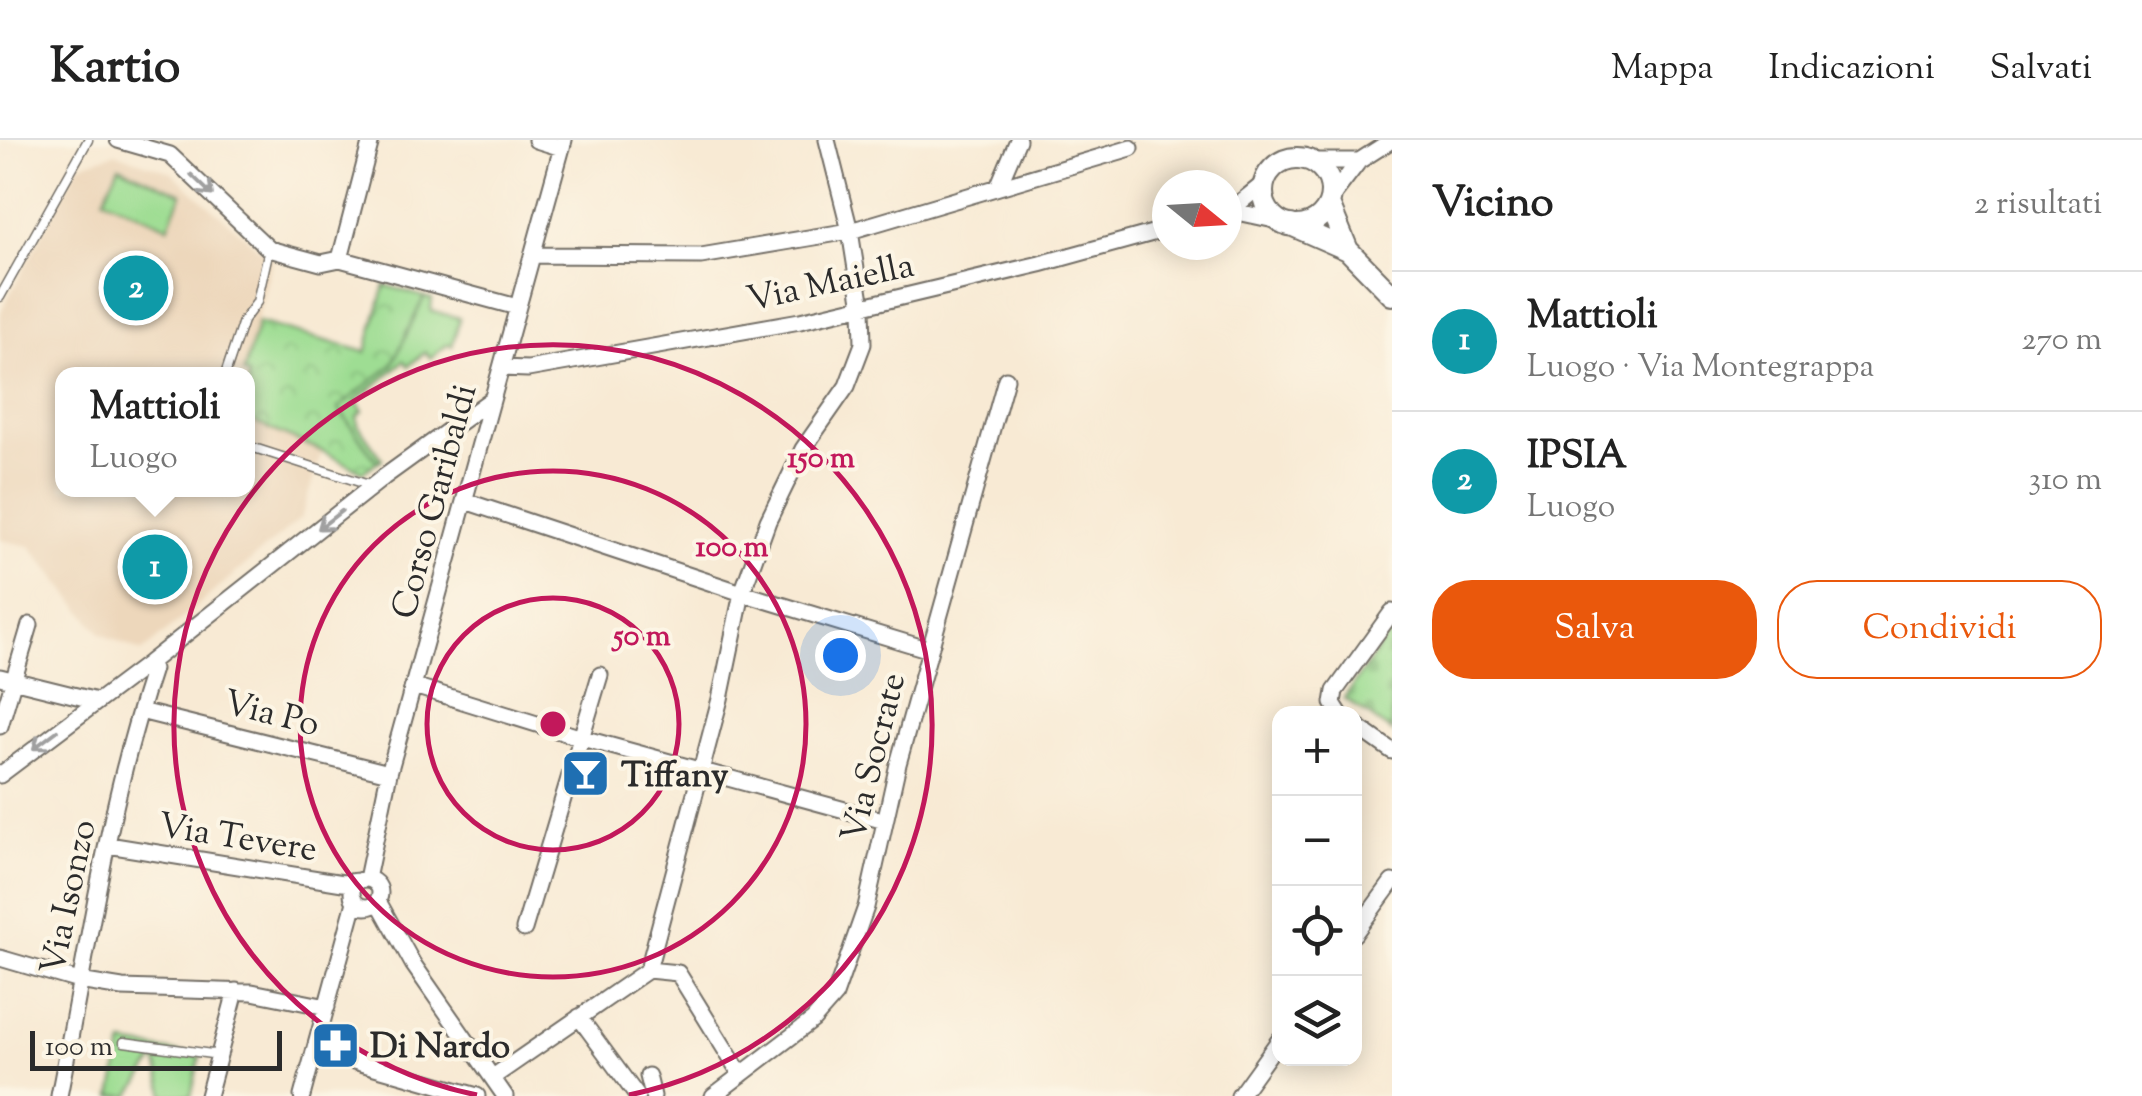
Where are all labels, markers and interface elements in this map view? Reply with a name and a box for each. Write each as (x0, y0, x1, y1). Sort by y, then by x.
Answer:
text: Kartio (50, 35, 180, 104)
text: Mappa (1611, 44, 1714, 95)
text: Indicazioni (1769, 44, 1935, 95)
text: Salvati (1990, 44, 2092, 95)
north arrow (1152, 170, 1242, 260)
one-way arrow (189, 173, 213, 197)
text: Vicino (1432, 175, 1553, 235)
text: 2 risultati (1974, 182, 2102, 228)
street label: Via Maiella (742, 242, 919, 327)
pin: 2 (104, 250, 168, 326)
text: Mattioli (1527, 291, 1658, 345)
text: 1 (1459, 318, 1470, 364)
text: 270 m (2021, 318, 2102, 364)
text: Luogo · Via Montegrappa (1527, 345, 1874, 391)
popup (55, 367, 255, 497)
street label: Corso Garibaldi (381, 379, 492, 625)
text: Mattioli (90, 382, 220, 436)
text: IPSIA (1527, 431, 1627, 485)
text: Luogo (90, 436, 178, 482)
text: 150 m (787, 438, 855, 481)
text: 2 (1457, 458, 1472, 504)
text: 310 m (2028, 458, 2102, 504)
text: Luogo (1527, 485, 1615, 531)
one-way arrow (317, 509, 344, 530)
text: 100 m (696, 527, 769, 570)
pin: 1 (122, 530, 188, 604)
button: Salva (1432, 580, 1757, 679)
button: Condividi (1777, 580, 2102, 679)
text: 50 m (611, 616, 671, 659)
your location (815, 630, 866, 681)
street label: Via Socrate (830, 668, 921, 848)
street label: Via Po (218, 679, 324, 752)
centre of rings (535, 706, 571, 742)
map controls (1272, 706, 1362, 1066)
button: + (1272, 706, 1362, 796)
one-way arrow (32, 730, 59, 751)
bar icon: Tiffany (560, 748, 612, 800)
place label: Tiffany (621, 752, 729, 803)
button: − (1272, 796, 1362, 886)
street label: Via Tevere (154, 802, 320, 877)
street label: Via Isonzo (29, 816, 112, 980)
button: locate (1272, 886, 1362, 976)
button: layers (1272, 976, 1362, 1066)
pharmacy icon: Di Nardo (309, 1019, 361, 1071)
place label: Di Nardo (370, 1023, 510, 1074)
scale bar (30, 1026, 282, 1070)
text: 100 m (45, 1028, 113, 1068)

